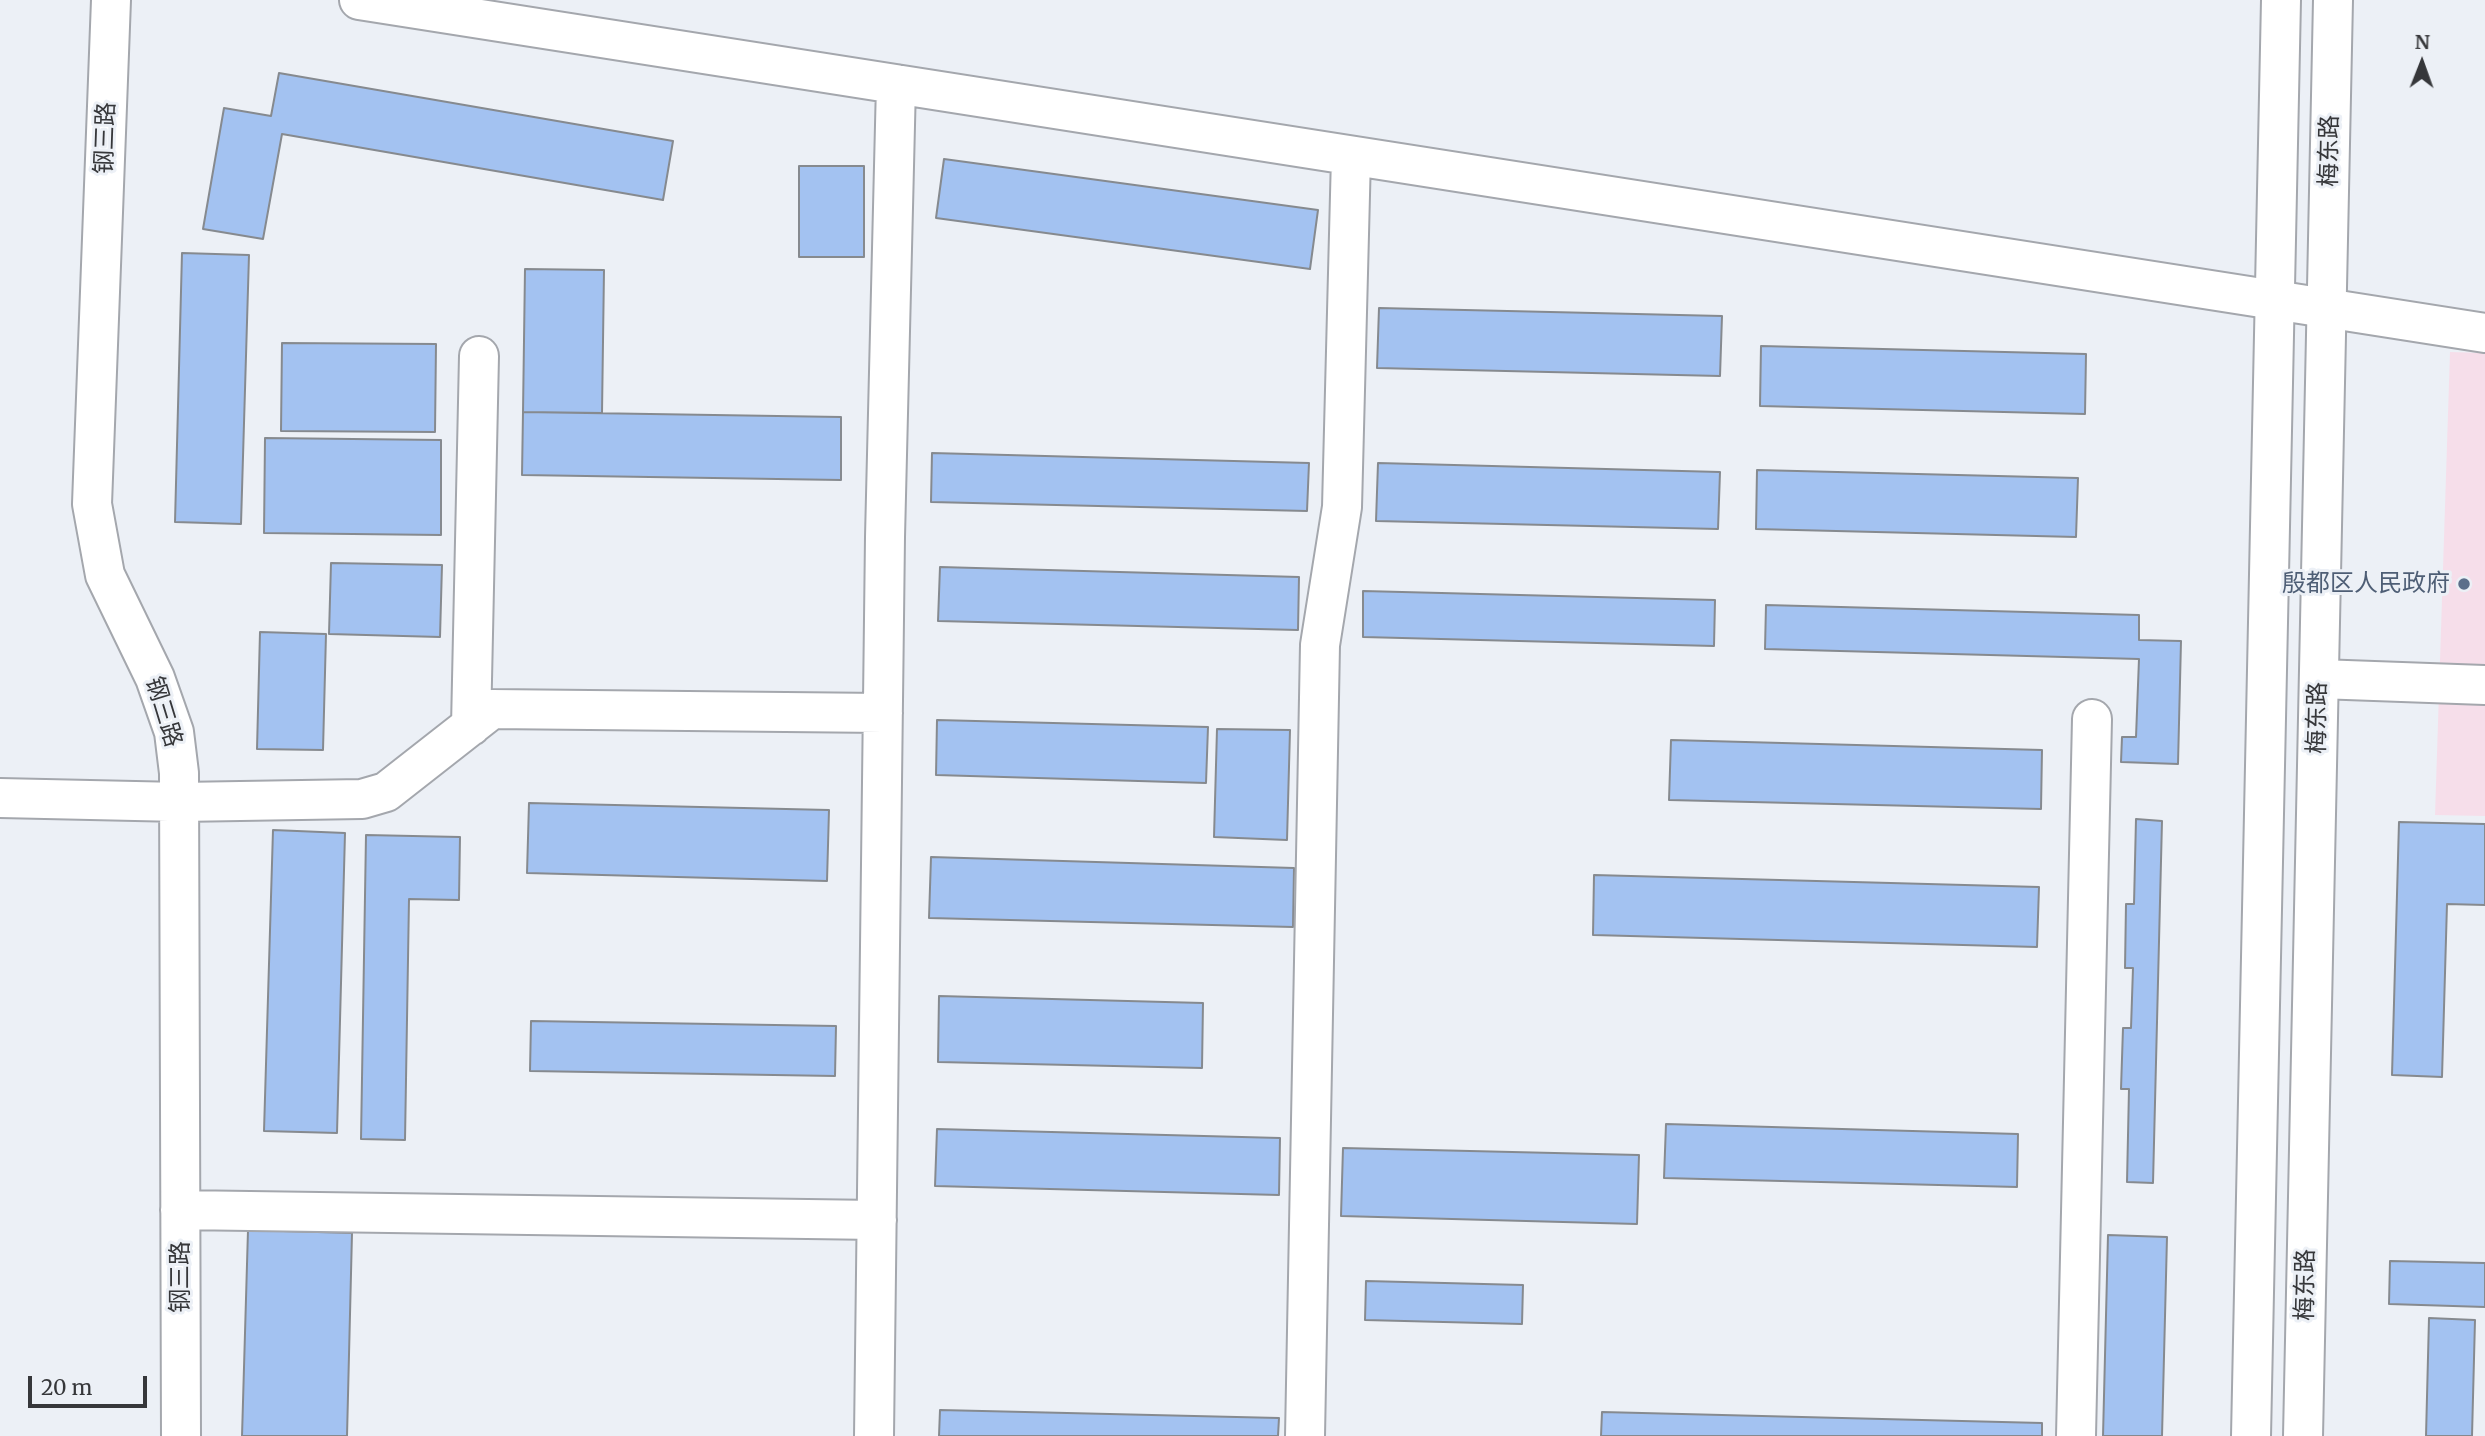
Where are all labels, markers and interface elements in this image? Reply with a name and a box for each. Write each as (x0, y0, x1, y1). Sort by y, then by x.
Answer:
north arrow (2387, 28, 2457, 98)
text: N (2415, 30, 2430, 54)
street label: 钢三路 (90, 102, 122, 174)
street label: 梅东路 (2315, 115, 2345, 187)
place label: 殷都区人民政府 (2282, 570, 2450, 598)
marker: 殷都区人民政府 (2456, 576, 2472, 592)
street label: 钢三路 (139, 673, 187, 751)
street label: 梅东路 (2303, 682, 2333, 754)
street label: 钢三路 (167, 1241, 195, 1313)
street label: 梅东路 (2291, 1249, 2321, 1321)
scale bar (32, 1362, 150, 1406)
text: 20 m (41, 1374, 92, 1401)

